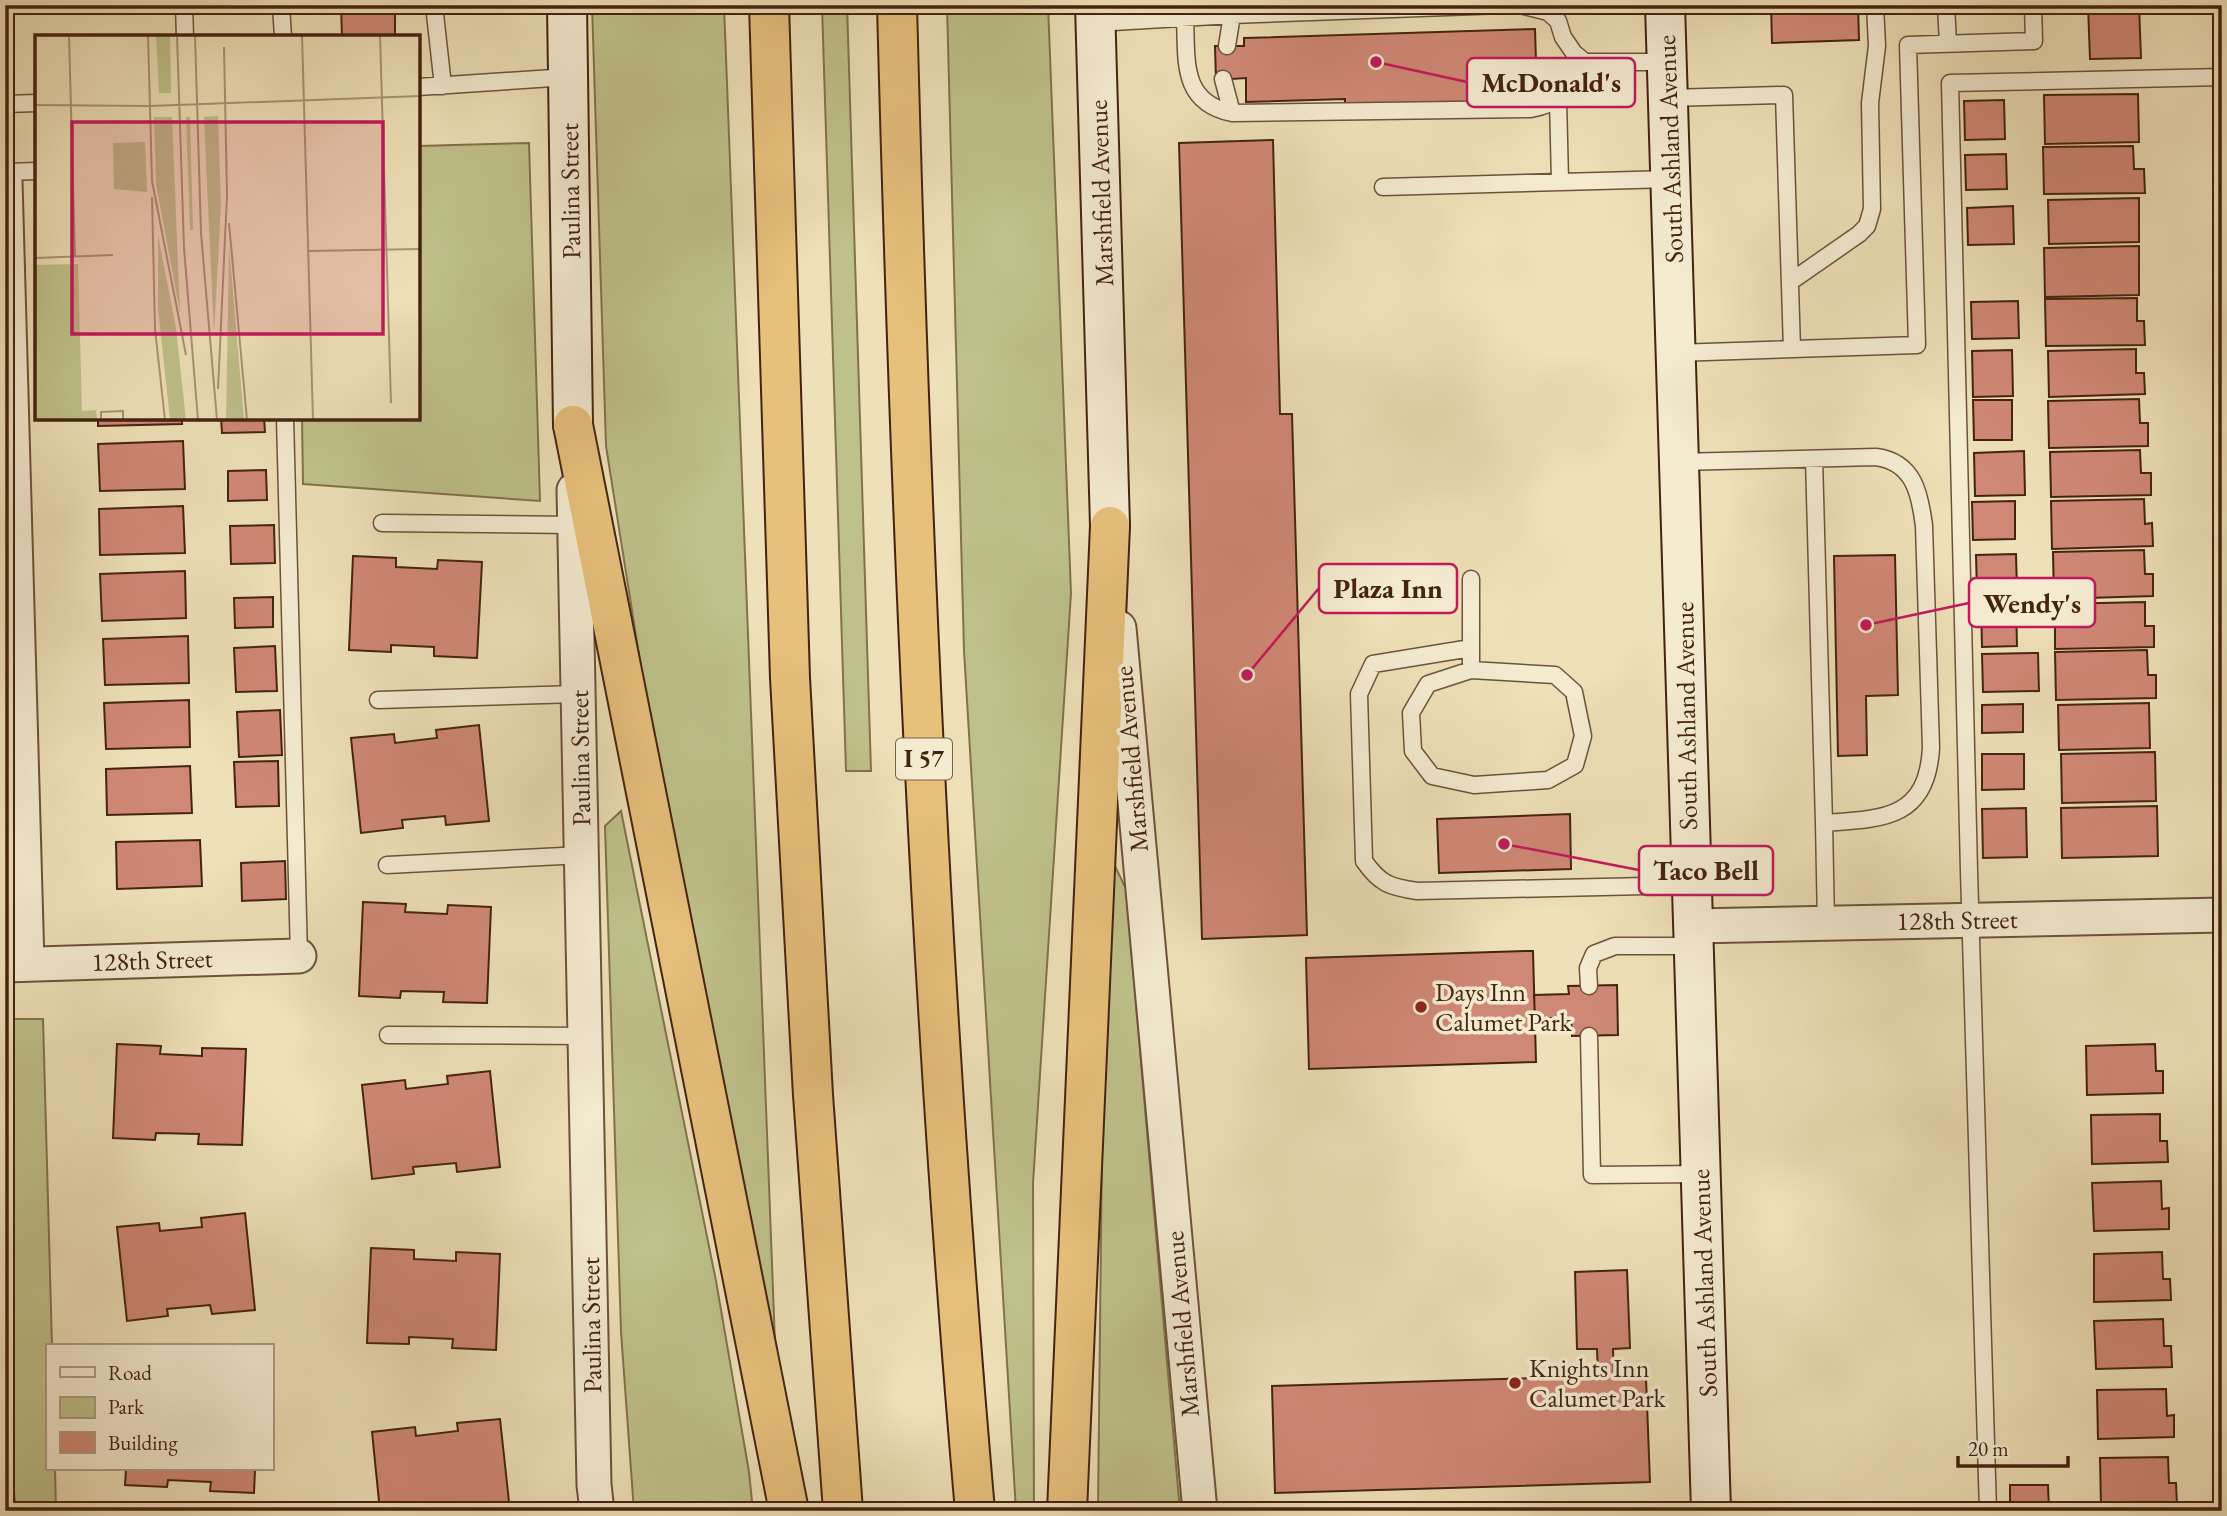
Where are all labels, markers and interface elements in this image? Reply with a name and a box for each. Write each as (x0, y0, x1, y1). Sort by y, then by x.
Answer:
street label: South Ashland Avenue (1649, 34, 1691, 264)
inset map (35, 35, 420, 420)
callout: McDonald's (1467, 58, 1635, 107)
text: McDonald's (1481, 64, 1621, 100)
street label: Marshfield Avenue (1081, 99, 1121, 287)
street label: Paulina Street (552, 123, 588, 259)
callout: Plaza Inn (1319, 564, 1457, 613)
text: Plaza Inn (1333, 570, 1443, 606)
callout: Wendy's (1969, 578, 2095, 627)
text: Wendy's (1983, 585, 2081, 621)
street label: South Ashland Avenue (1667, 601, 1705, 831)
street label: Marshfield Avenue (1106, 665, 1156, 853)
street label: Paulina Street (562, 690, 598, 826)
road number: I 57 (896, 738, 952, 780)
callout: Taco Bell (1639, 846, 1773, 895)
text: Taco Bell (1653, 852, 1759, 888)
street label: 128th Street (1896, 902, 2018, 938)
street label: 128th Street (91, 941, 213, 979)
place label: Days Inn Calumet Park (1435, 975, 1573, 1039)
marker: Days Inn Calumet Park (1413, 999, 1429, 1015)
street label: South Ashland Avenue (1683, 1168, 1725, 1398)
street label: Marshfield Avenue (1157, 1230, 1207, 1418)
street label: Paulina Street (573, 1257, 609, 1393)
legend (46, 1344, 273, 1470)
place label: Knights Inn Calumet Park (1529, 1351, 1667, 1415)
text: Road (108, 1359, 152, 1386)
marker: Knights Inn Calumet Park (1507, 1375, 1523, 1391)
text: Park (108, 1393, 145, 1420)
scale bar (1958, 1425, 2068, 1469)
text: Building (108, 1429, 178, 1456)
text: 20 m (1968, 1435, 2009, 1462)

